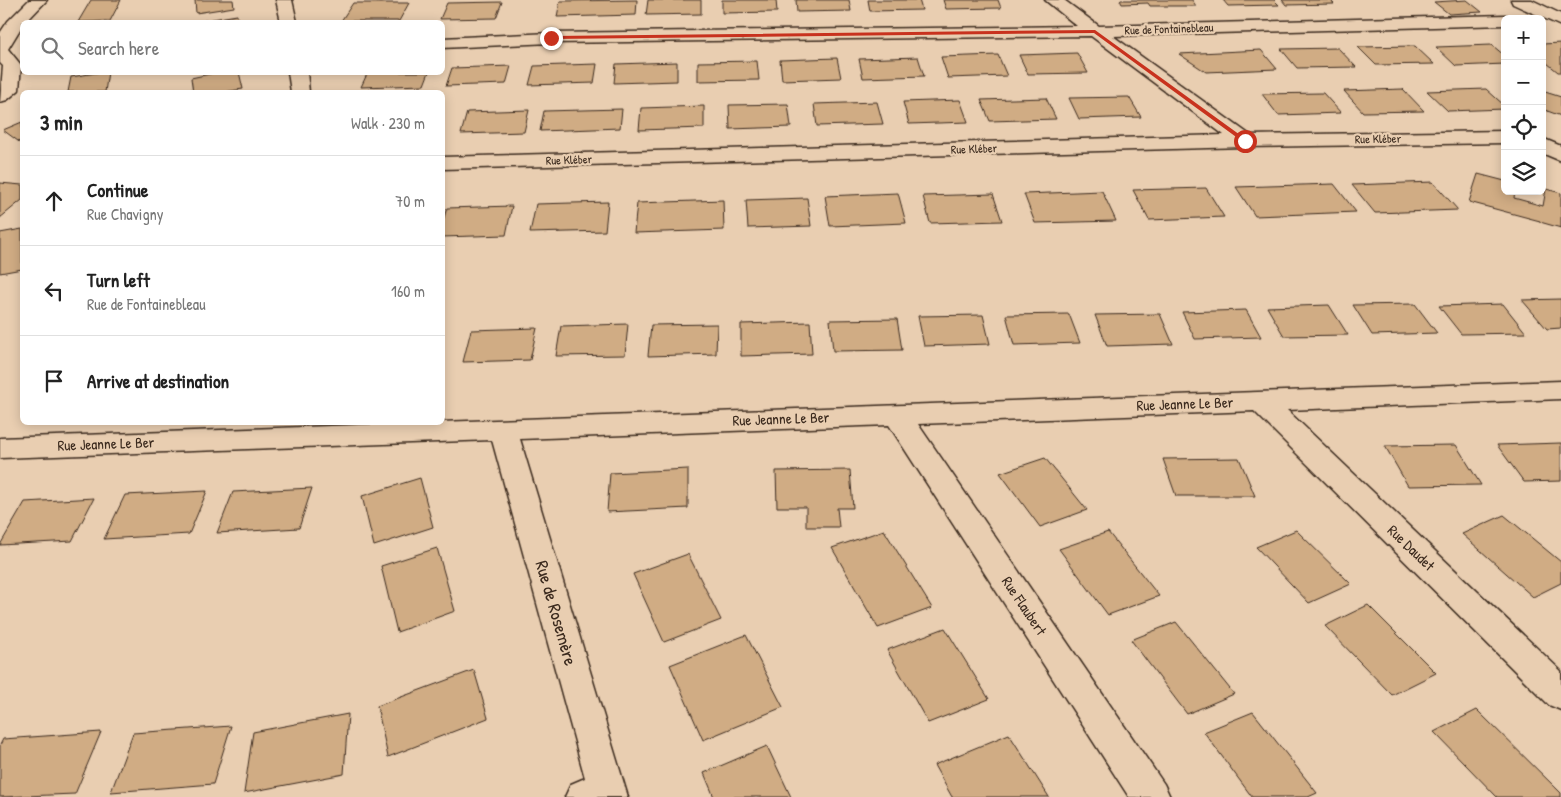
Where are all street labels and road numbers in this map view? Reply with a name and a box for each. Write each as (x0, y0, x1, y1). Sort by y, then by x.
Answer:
street label: Rue de Fontainebleau (1124, 18, 1214, 39)
street label: Rue Kléber (1355, 130, 1402, 147)
street label: Rue Kléber (951, 139, 998, 158)
street label: Rue Kléber (546, 150, 593, 169)
street label: Rue Jeanne Le Ber (1136, 391, 1234, 416)
street label: Rue Jeanne Le Ber (732, 406, 830, 431)
street label: Rue Jeanne Le Ber (57, 431, 155, 456)
street label: Rue Daudet (1383, 520, 1440, 576)
street label: Rue de Rosemère (530, 557, 583, 668)
street label: Rue Flaubert (997, 572, 1052, 640)

